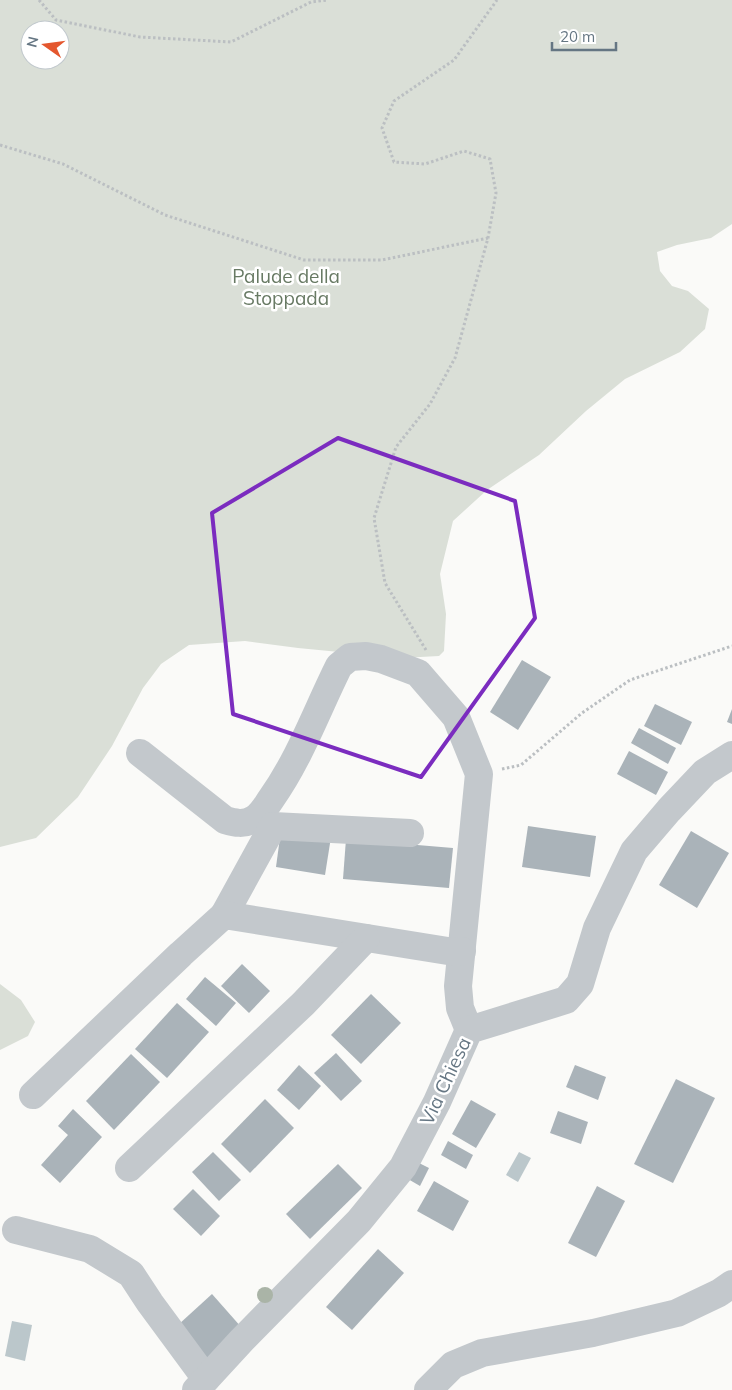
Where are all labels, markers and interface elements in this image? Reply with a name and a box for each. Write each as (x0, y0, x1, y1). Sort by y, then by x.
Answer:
north arrow (20, 20, 70, 70)
scale bar (552, 20, 616, 52)
text: 20 m (560, 27, 595, 46)
text: N (22, 35, 42, 49)
park label: Palude della Stoppada (232, 264, 340, 310)
street label: Via Chiesa (414, 1033, 476, 1129)

